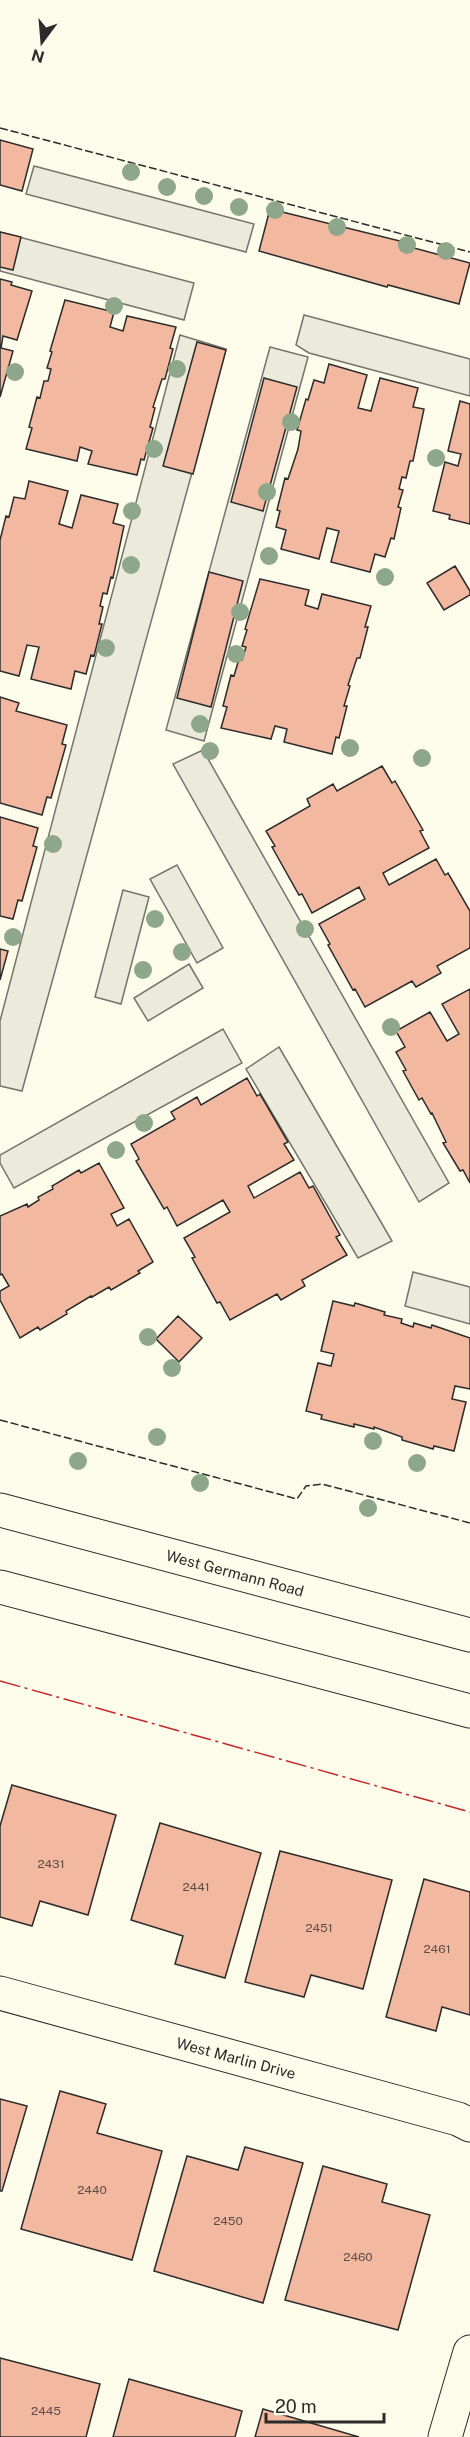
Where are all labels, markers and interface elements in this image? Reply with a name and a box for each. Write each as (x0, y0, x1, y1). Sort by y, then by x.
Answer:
north arrow (12, 12, 72, 72)
text: N (29, 45, 47, 67)
street label: West Germann Road (164, 1546, 306, 1600)
house number: 2431 (37, 1857, 65, 1871)
house number: 2441 (182, 1880, 210, 1894)
house number: 2451 (305, 1921, 333, 1935)
house number: 2461 (423, 1942, 451, 1956)
street label: West Marlin Drive (174, 2034, 298, 2082)
house number: 2440 (77, 2183, 107, 2197)
house number: 2450 (213, 2214, 243, 2228)
house number: 2460 (343, 2250, 373, 2264)
scale bar (266, 2386, 384, 2424)
text: 20 m (275, 2396, 317, 2417)
house number: 2445 (31, 2404, 61, 2418)

